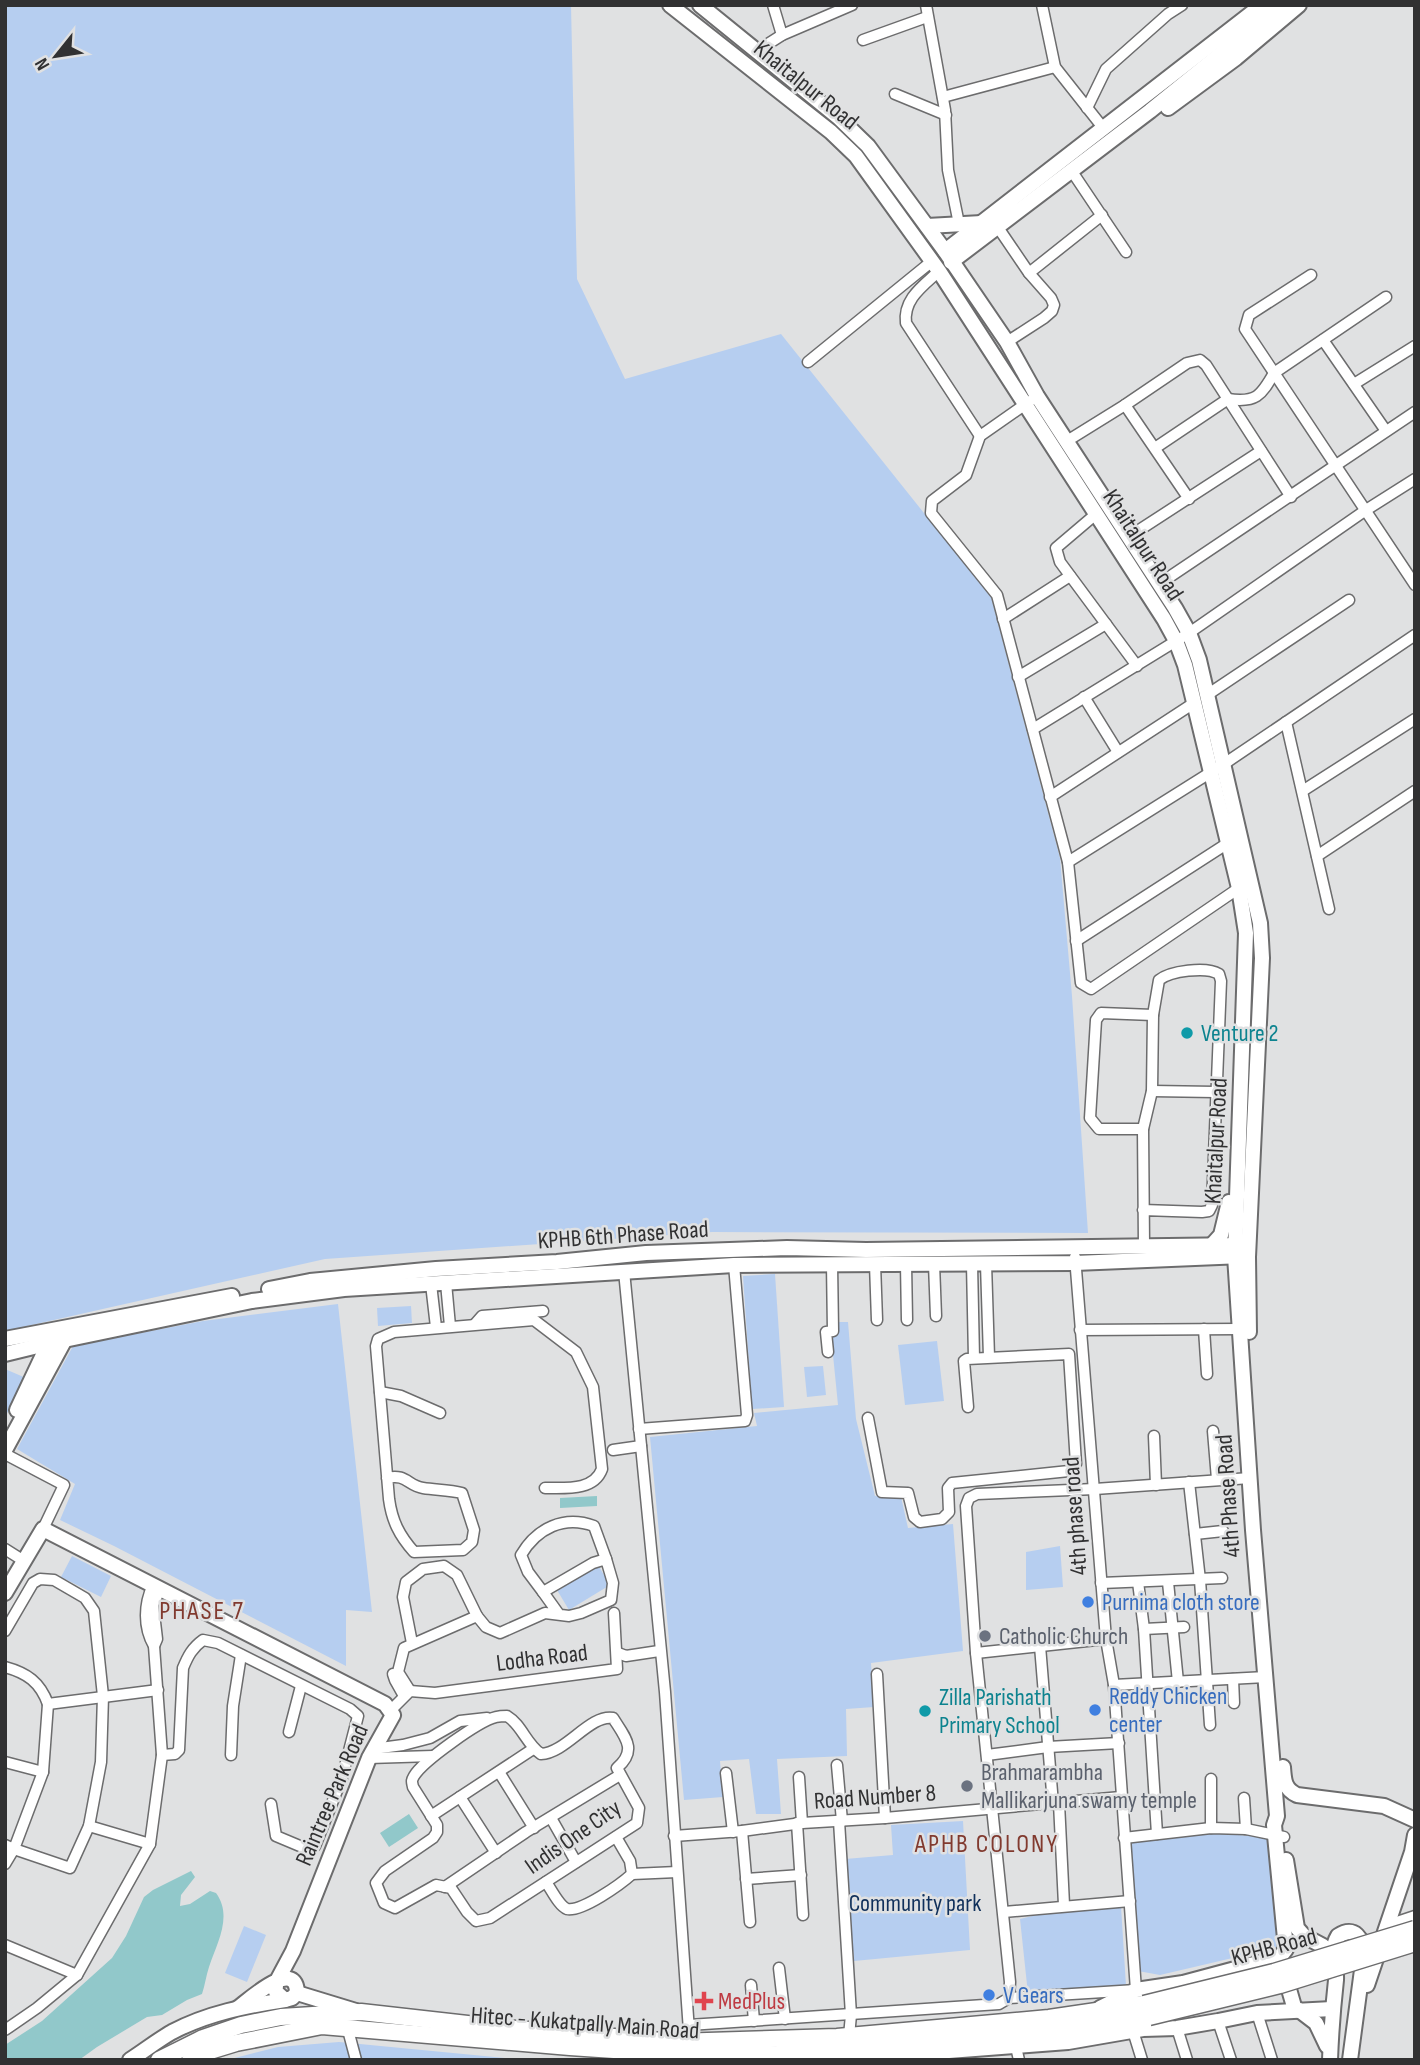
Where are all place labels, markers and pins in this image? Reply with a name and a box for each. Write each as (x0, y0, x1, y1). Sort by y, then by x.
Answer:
place label: Venture 2 (1201, 1019, 1278, 1048)
marker: Venture 2 (1179, 1025, 1195, 1041)
place label: Purnima cloth store (1102, 1588, 1260, 1617)
marker: Purnima cloth store (1080, 1594, 1096, 1610)
place label: Catholic Church (999, 1622, 1128, 1651)
marker: Catholic Church (977, 1628, 993, 1644)
place label: Reddy Chicken center (1109, 1682, 1227, 1739)
place label: Zilla Parishath Primary School (939, 1683, 1060, 1740)
marker: Reddy Chicken center (1087, 1702, 1103, 1718)
marker: Zilla Parishath Primary School (917, 1703, 933, 1719)
place label: Brahmarambha Mallikarjuna swamy temple (981, 1758, 1197, 1815)
marker: Brahmarambha Mallikarjuna swamy temple (959, 1778, 975, 1794)
place label: V Gears (1003, 1981, 1064, 2010)
place label: MedPlus (718, 1987, 785, 2016)
marker: V Gears (981, 1987, 997, 2003)
marker: MedPlus (696, 1993, 712, 2009)

